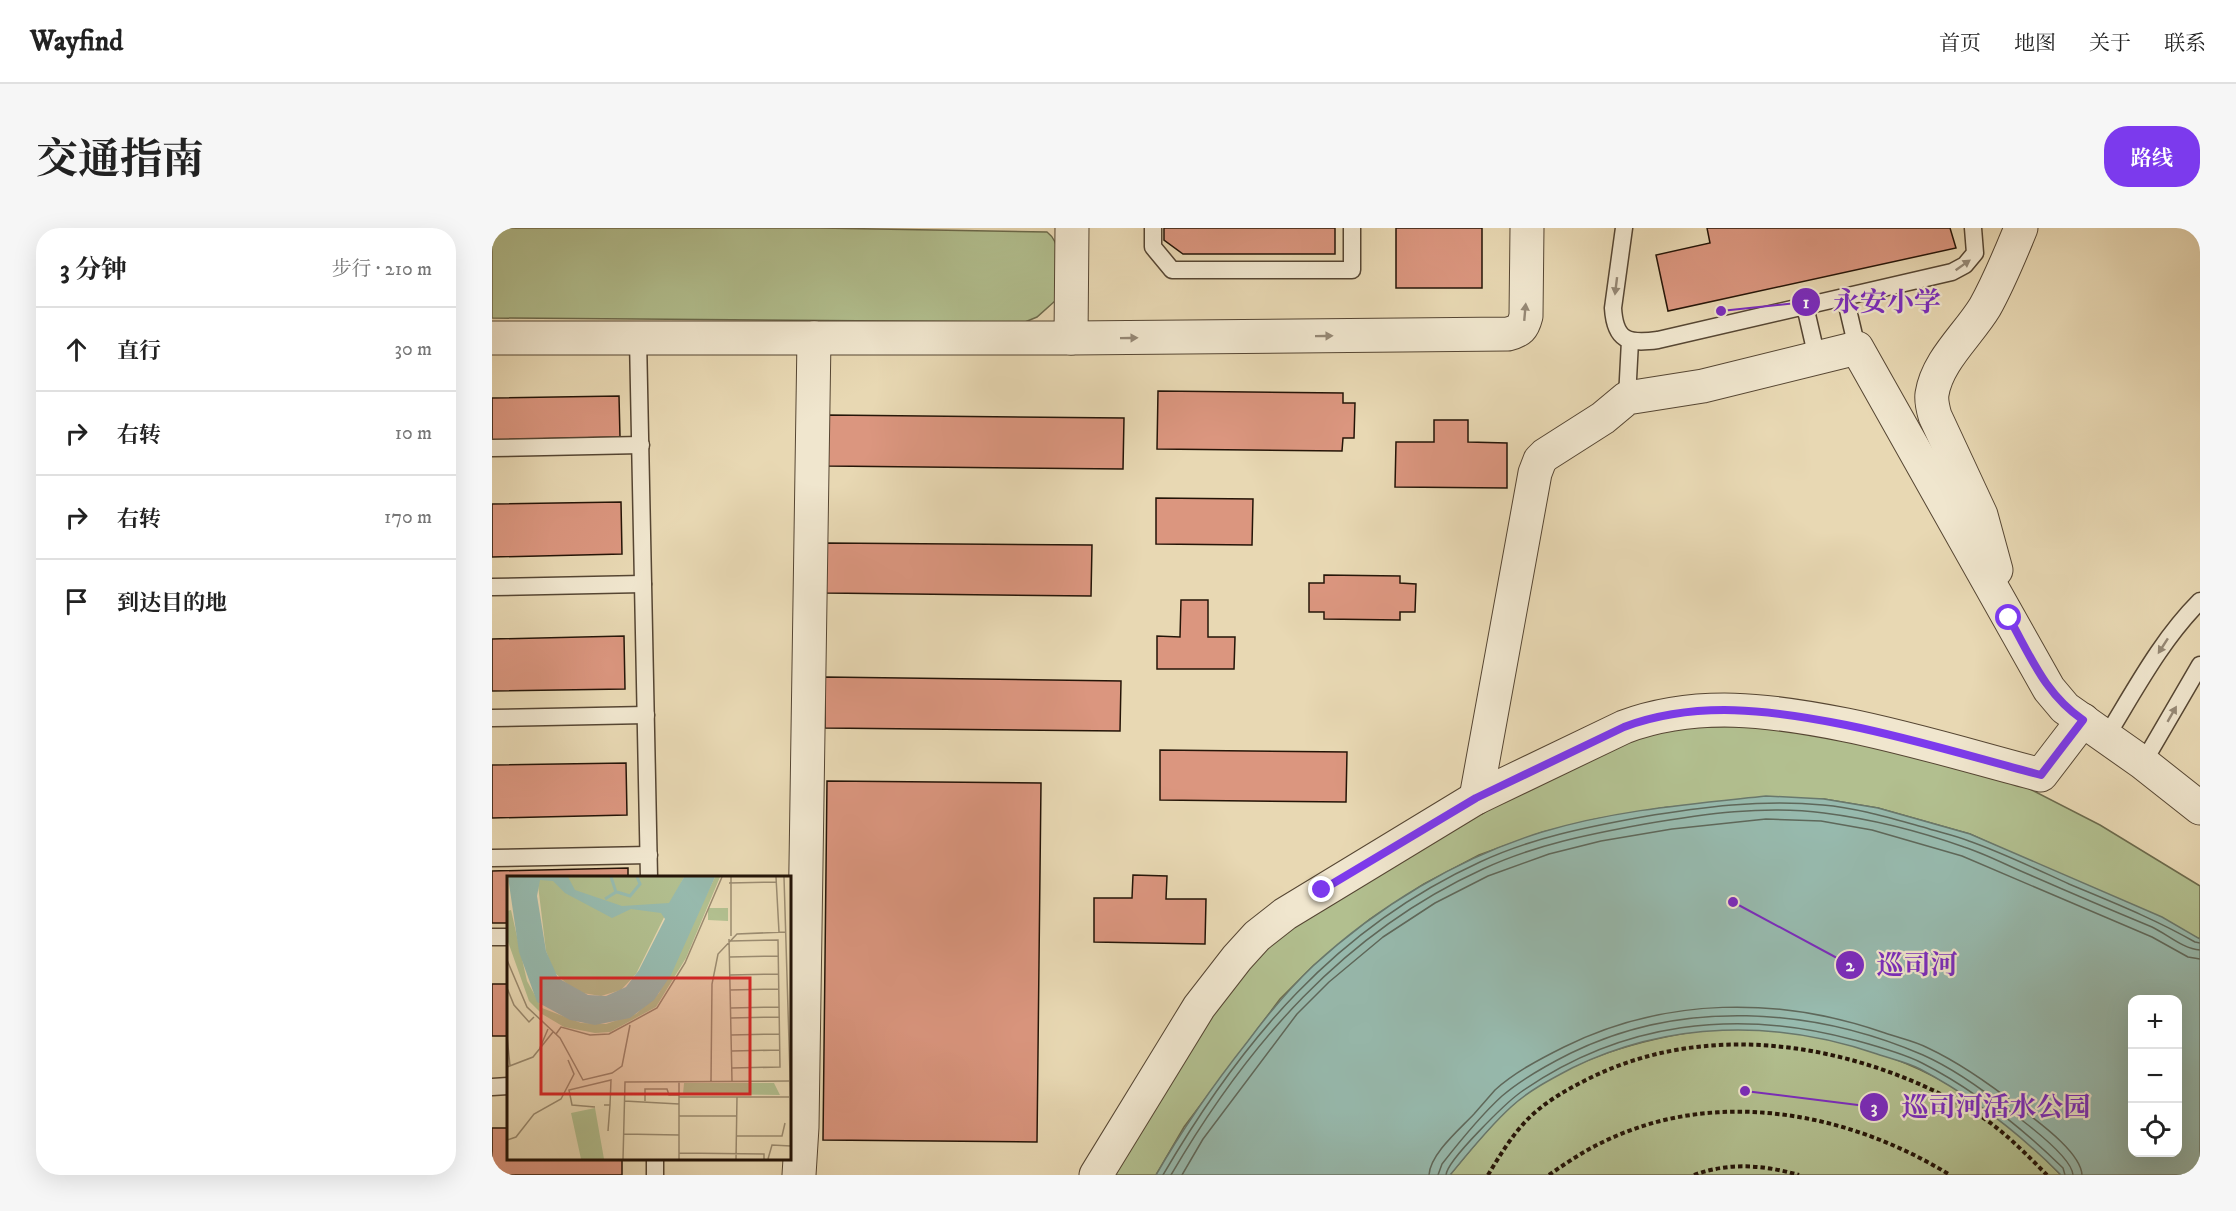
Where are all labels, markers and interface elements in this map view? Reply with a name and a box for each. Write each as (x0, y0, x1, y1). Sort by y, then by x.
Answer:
text: Wayfind (30, 24, 123, 59)
text: 首页 (1939, 31, 1981, 57)
text: 地图 (2014, 31, 2056, 57)
text: 关于 (2089, 31, 2131, 57)
text: 联系 (2164, 31, 2206, 57)
button: 路线 (2104, 126, 2200, 187)
text: 交通指南 (36, 135, 204, 187)
text: 3 分钟 (60, 254, 127, 287)
text: 步行 · 210 m (331, 257, 432, 282)
one-way arrow (1954, 259, 1970, 271)
one-way arrow (1612, 277, 1621, 296)
callout: 永安小学 (1791, 280, 1953, 325)
text: 永安小学 (1833, 286, 1941, 320)
text: 1 (1803, 292, 1810, 314)
one-way arrow (1520, 302, 1530, 321)
one-way arrow (1315, 331, 1334, 341)
icon: ahead (60, 333, 93, 366)
one-way arrow (1120, 333, 1139, 343)
text: 30 m (394, 337, 432, 362)
text: 直行 (117, 338, 161, 365)
icon: right (60, 417, 93, 450)
text: 10 m (395, 421, 432, 446)
text: 右转 (117, 422, 161, 449)
icon: right (60, 501, 93, 534)
text: 170 m (384, 505, 432, 530)
text: 右转 (117, 506, 161, 533)
icon: arrive (60, 585, 93, 618)
text: 到达目的地 (117, 590, 227, 617)
route start (1995, 604, 2021, 630)
one-way arrow (2157, 638, 2169, 654)
one-way arrow (2166, 706, 2177, 722)
inset map (507, 876, 790, 1160)
route end (1308, 876, 1334, 902)
callout: 巡司河 (1835, 942, 1970, 987)
text: 巡司河 (1877, 949, 1958, 983)
text: 2 (1846, 955, 1856, 977)
map controls (2128, 995, 2182, 1157)
button: + (2128, 995, 2182, 1049)
button: − (2128, 1049, 2182, 1103)
callout: 巡司河活水公园 (1859, 1084, 2102, 1129)
text: 巡司河活水公园 (1902, 1091, 2091, 1125)
text: 3 (1871, 1097, 1878, 1119)
button: locate (2128, 1103, 2182, 1157)

